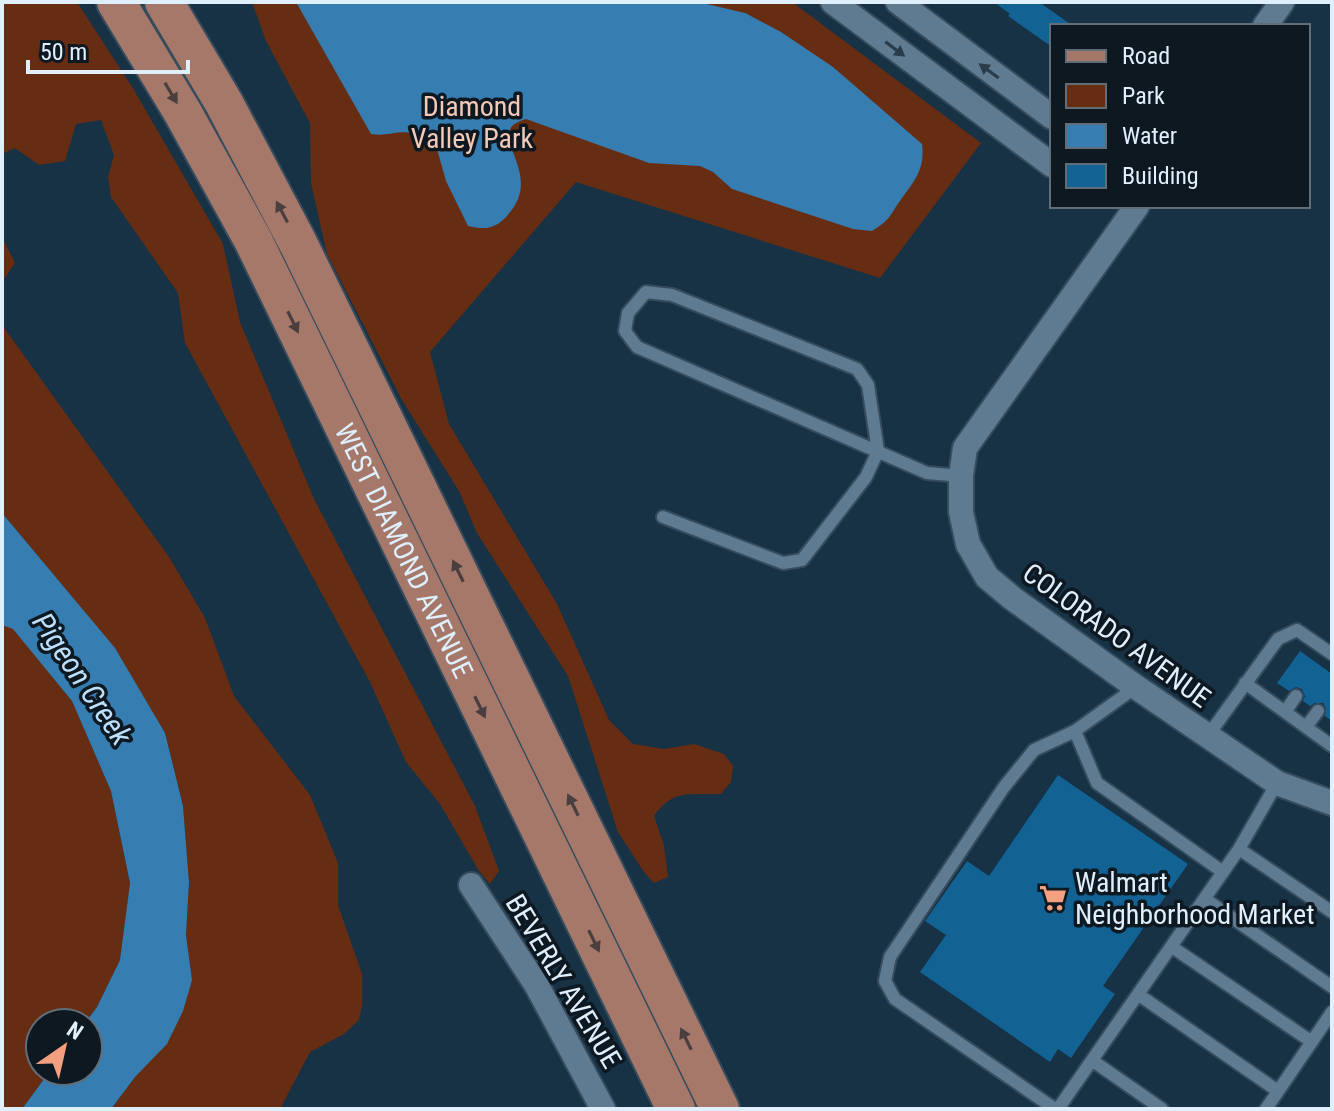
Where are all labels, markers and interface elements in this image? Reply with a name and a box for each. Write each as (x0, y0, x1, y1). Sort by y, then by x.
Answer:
scale bar (28, 24, 188, 74)
legend (1050, 24, 1310, 208)
text: 50 m (40, 38, 87, 66)
one-way arrow (884, 41, 906, 57)
text: Road (1122, 42, 1170, 70)
one-way arrow (979, 63, 999, 79)
one-way arrow (163, 81, 178, 104)
text: Park (1122, 82, 1165, 110)
park label: Diamond Valley Park (411, 90, 534, 155)
text: Water (1122, 122, 1177, 150)
text: Building (1122, 162, 1199, 190)
one-way arrow (275, 201, 289, 224)
one-way arrow (286, 310, 300, 334)
street label: WEST DIAMOND AVENUE (328, 418, 480, 683)
street label: COLORADO AVENUE (1016, 556, 1217, 715)
one-way arrow (452, 560, 465, 583)
water label: Pigeon Creek (25, 606, 140, 752)
one-way arrow (473, 695, 487, 718)
one-way arrow (566, 793, 579, 816)
place label: Walmart Neighborhood Market (1075, 866, 1314, 931)
supermarket icon: Walmart Neighborhood Market (1038, 883, 1068, 913)
street label: BEVERLY AVENUE (499, 889, 628, 1074)
one-way arrow (587, 929, 601, 952)
north arrow (24, 1007, 104, 1087)
text: N (62, 1017, 87, 1045)
one-way arrow (679, 1027, 692, 1050)

